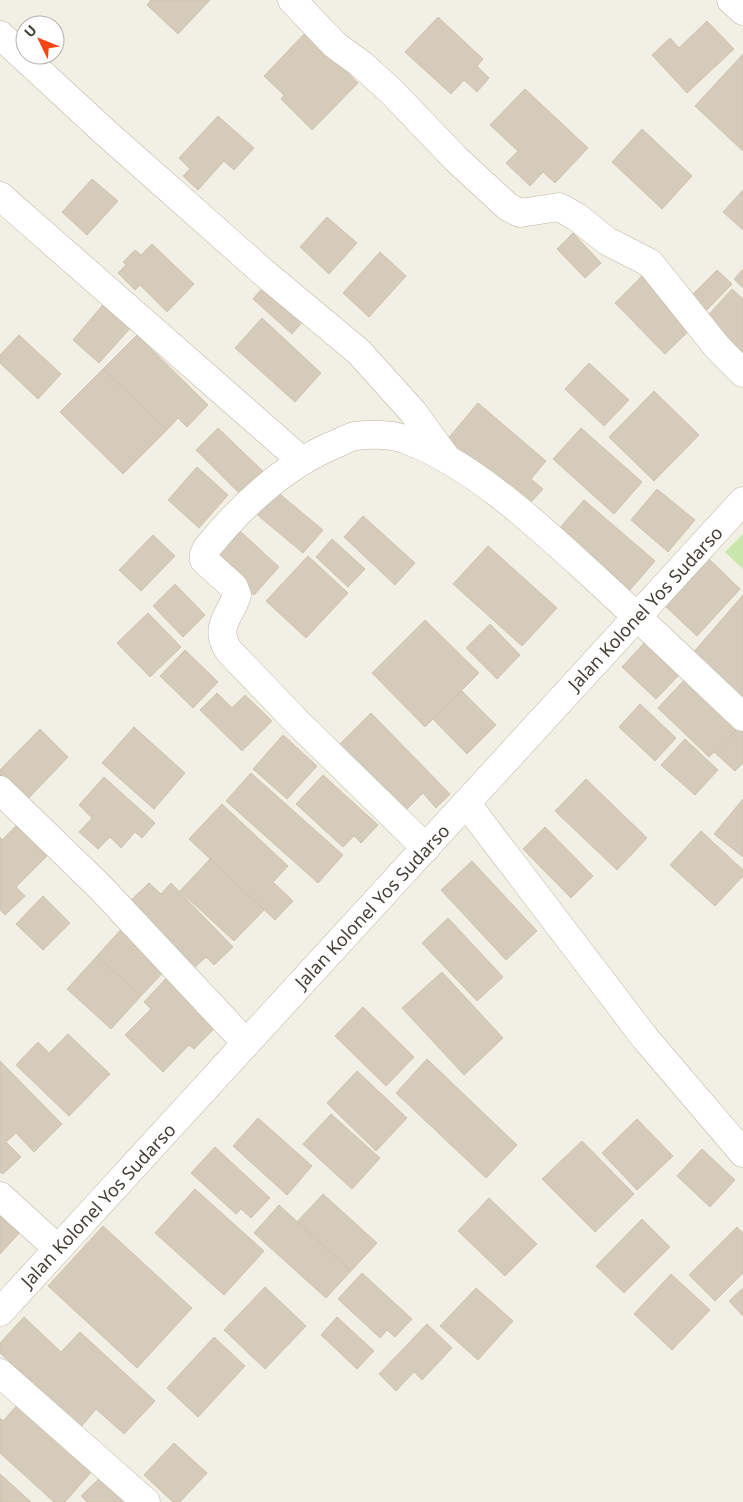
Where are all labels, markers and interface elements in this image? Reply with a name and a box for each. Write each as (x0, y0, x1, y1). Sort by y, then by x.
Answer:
north arrow (15, 15, 65, 65)
text: U (20, 20, 41, 41)
street label: Jalan Kolonel Yos Sudarso (561, 521, 728, 697)
street label: Jalan Kolonel Yos Sudarso (288, 819, 455, 995)
street label: Jalan Kolonel Yos Sudarso (14, 1118, 181, 1294)

